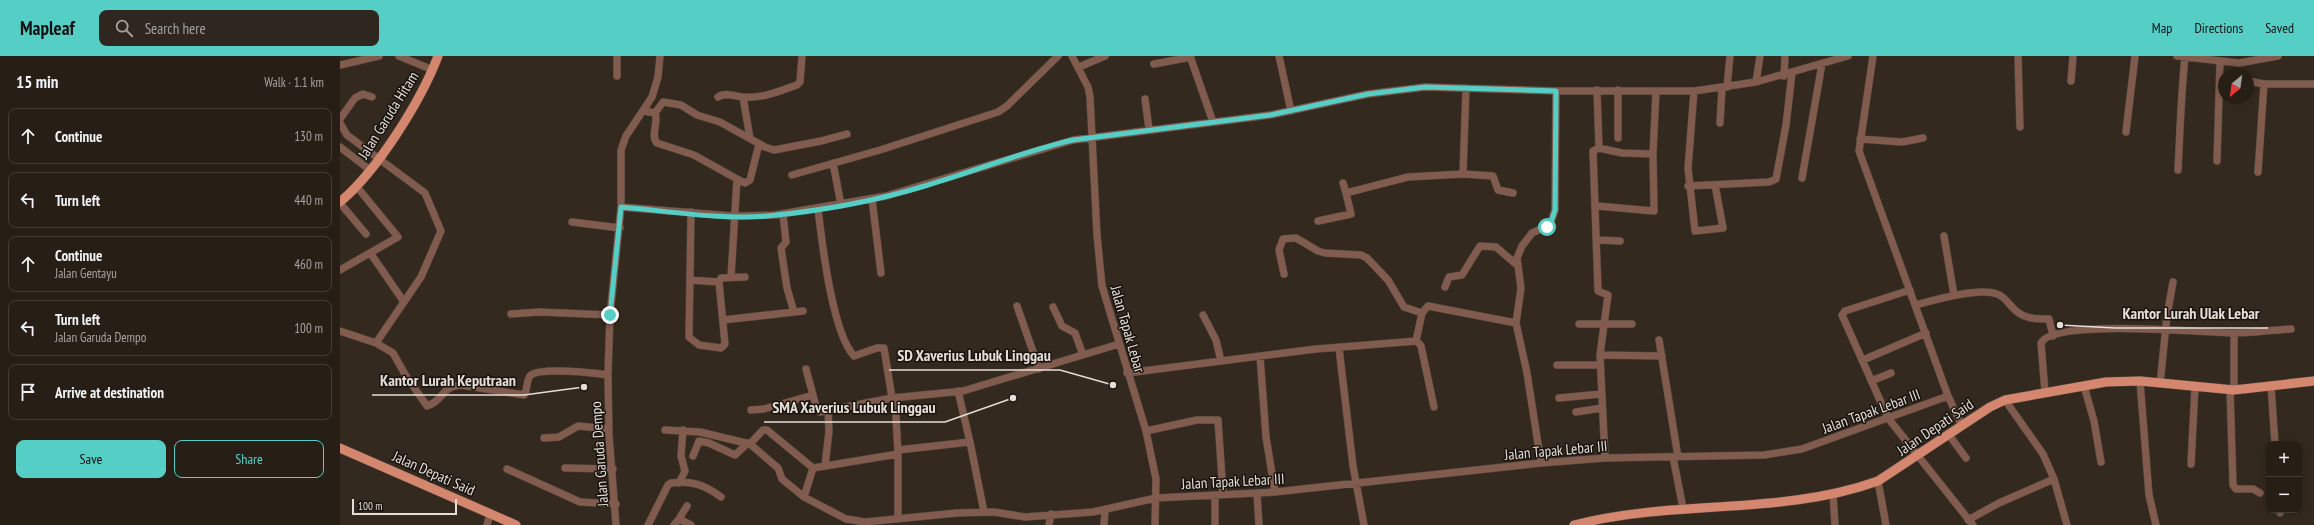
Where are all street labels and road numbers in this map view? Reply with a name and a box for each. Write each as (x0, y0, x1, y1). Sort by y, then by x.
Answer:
street label: Jalan Garuda Hitam (353, 68, 422, 163)
street label: Jalan Tapak Lebar (1106, 282, 1150, 375)
street label: Jalan Tapak Lebar III (1818, 384, 1923, 438)
street label: Jalan Depati Said (1892, 394, 1977, 460)
street label: Jalan Garuda Dempo (586, 401, 612, 508)
street label: Jalan Tapak Lebar III (1503, 436, 1608, 464)
street label: Jalan Depati Said (389, 446, 478, 500)
street label: Jalan Tapak Lebar III (1180, 469, 1285, 493)

